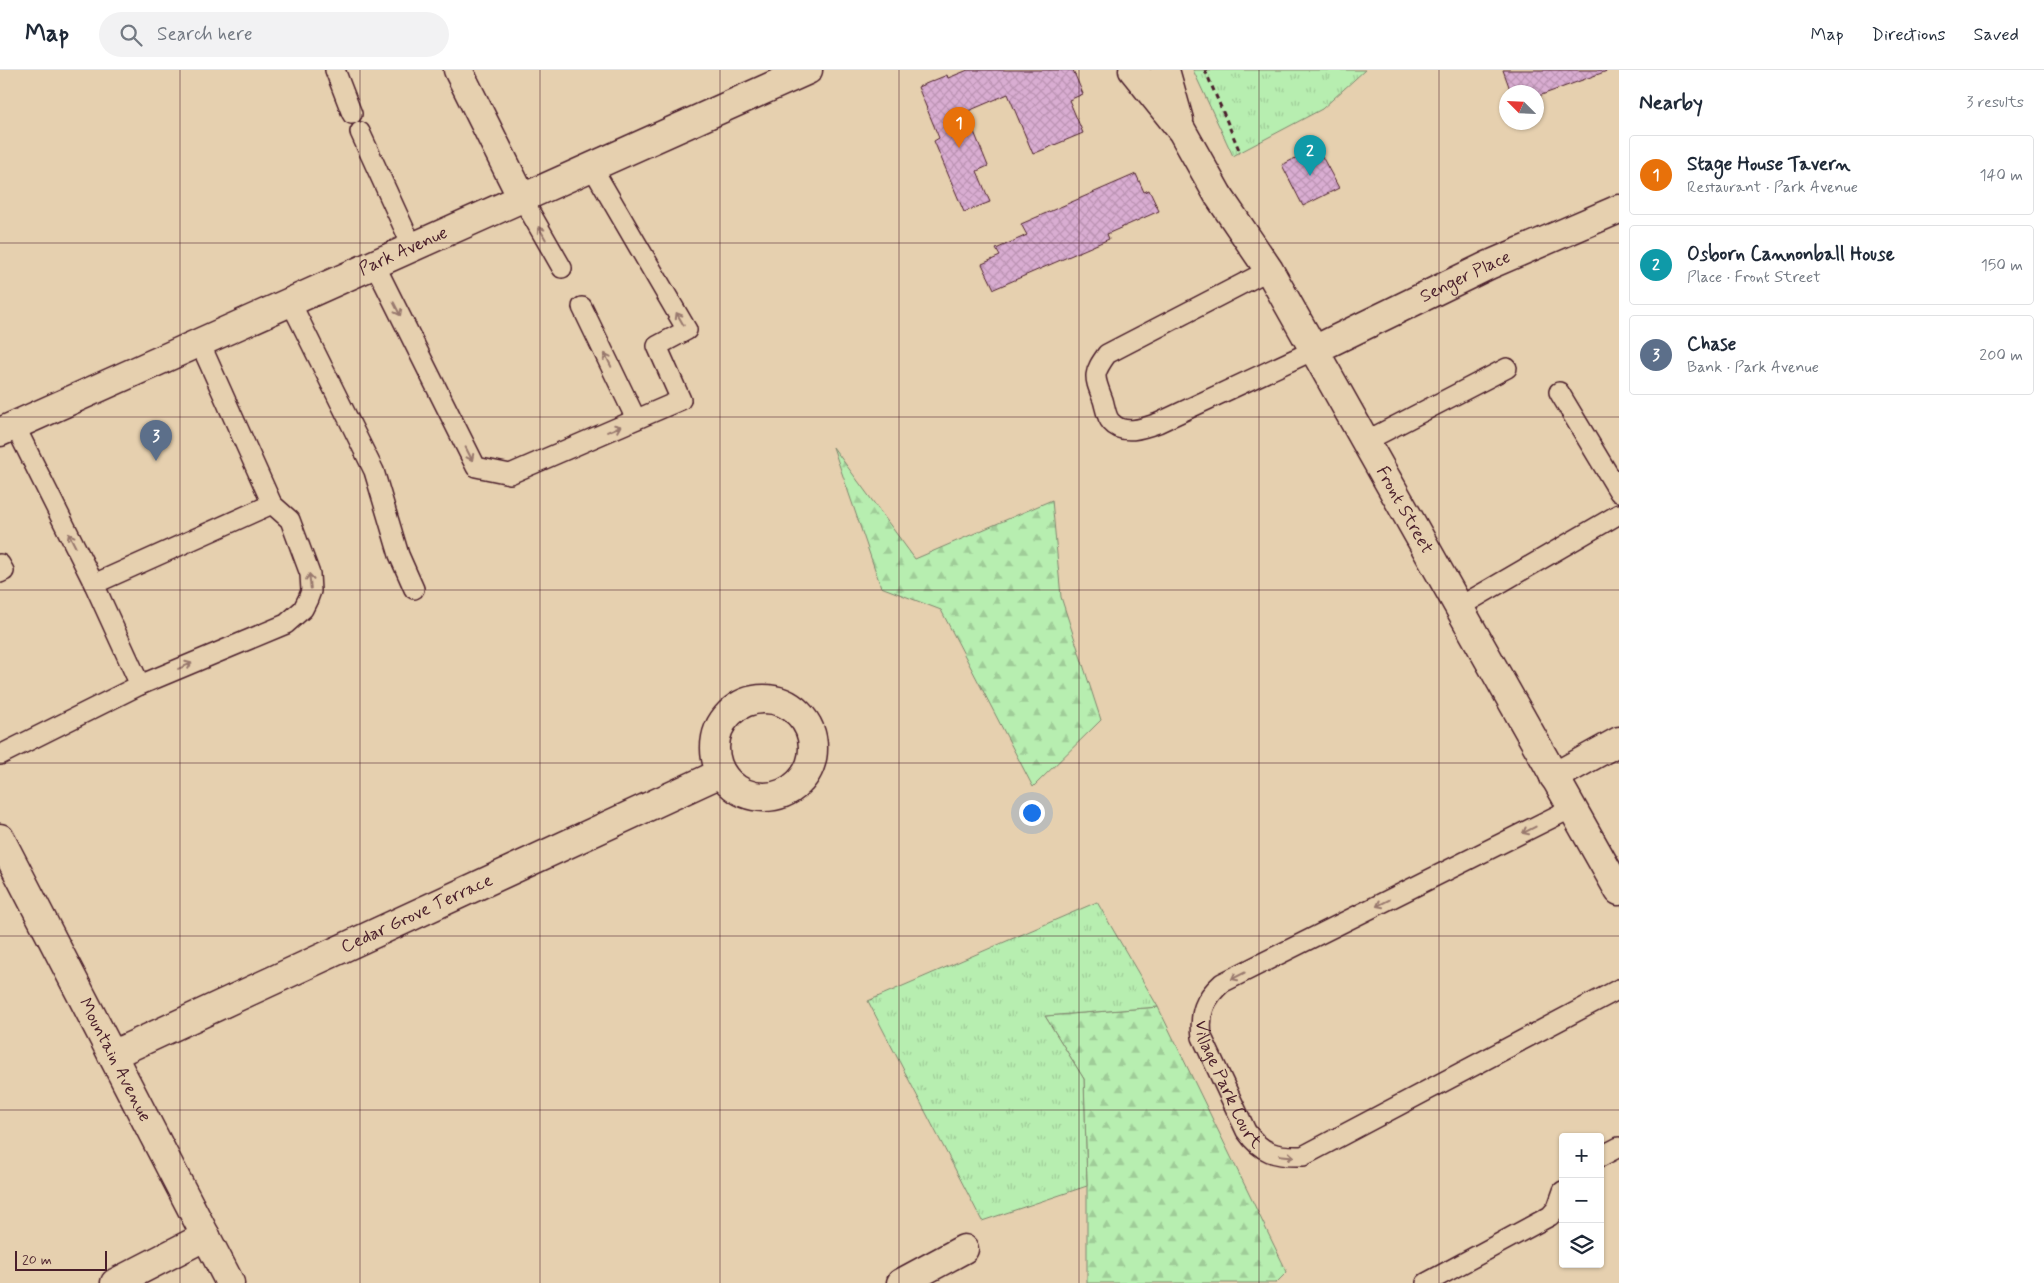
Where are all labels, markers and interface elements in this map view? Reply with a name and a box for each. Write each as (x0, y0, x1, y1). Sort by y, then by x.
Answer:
search box (99, 12, 449, 57)
text: Map (25, 19, 69, 50)
icon: search (117, 21, 145, 49)
text: Search here (157, 22, 253, 47)
text: Map (1811, 23, 1844, 47)
text: Directions (1872, 23, 1946, 47)
text: Saved (1974, 23, 2019, 47)
north arrow (1499, 85, 1544, 130)
text: Nearby (1639, 89, 1703, 117)
text: 3 results (1966, 92, 2024, 113)
pin: 1 (943, 107, 975, 148)
pin: 2 (1294, 135, 1326, 176)
text: Stage House Tavern (1687, 152, 1850, 177)
text: 1 (1652, 165, 1660, 186)
text: 140 m (1979, 165, 2023, 186)
text: Restaurant · Park Avenue (1687, 177, 1858, 198)
street label: Park Avenue (355, 221, 452, 282)
one-way arrow (537, 226, 547, 241)
text: Osborn Cannonball House (1687, 242, 1895, 267)
street label: Senger Place (1416, 245, 1514, 309)
text: 2 (1652, 255, 1660, 276)
text: 150 m (1981, 255, 2023, 276)
text: Place · Front Street (1687, 267, 1821, 288)
one-way arrow (392, 301, 402, 316)
one-way arrow (675, 312, 685, 327)
text: Chase (1687, 332, 1736, 357)
text: 3 (1652, 345, 1660, 366)
text: 200 m (1979, 345, 2023, 366)
one-way arrow (602, 352, 612, 367)
text: Bank · Park Avenue (1687, 357, 1819, 378)
pin: 3 (140, 420, 172, 461)
one-way arrow (606, 424, 621, 434)
one-way arrow (465, 446, 475, 461)
street label: Front Street (1370, 462, 1439, 558)
one-way arrow (67, 533, 76, 548)
one-way arrow (305, 574, 315, 590)
one-way arrow (176, 661, 192, 670)
your location (1019, 800, 1045, 826)
one-way arrow (1521, 825, 1536, 835)
street label: Cedar Grove Terrace (337, 868, 497, 959)
one-way arrow (1376, 899, 1391, 908)
one-way arrow (1231, 972, 1246, 981)
street label: Mountain Avenue (73, 994, 157, 1126)
street label: Village Park Court (1189, 1020, 1267, 1154)
map controls (1559, 1133, 1604, 1268)
button: + (1559, 1133, 1604, 1178)
one-way arrow (1278, 1151, 1294, 1161)
button: − (1559, 1178, 1604, 1223)
button: layers (1559, 1223, 1604, 1268)
scale bar (15, 1248, 108, 1271)
text: 20 m (22, 1251, 52, 1269)

